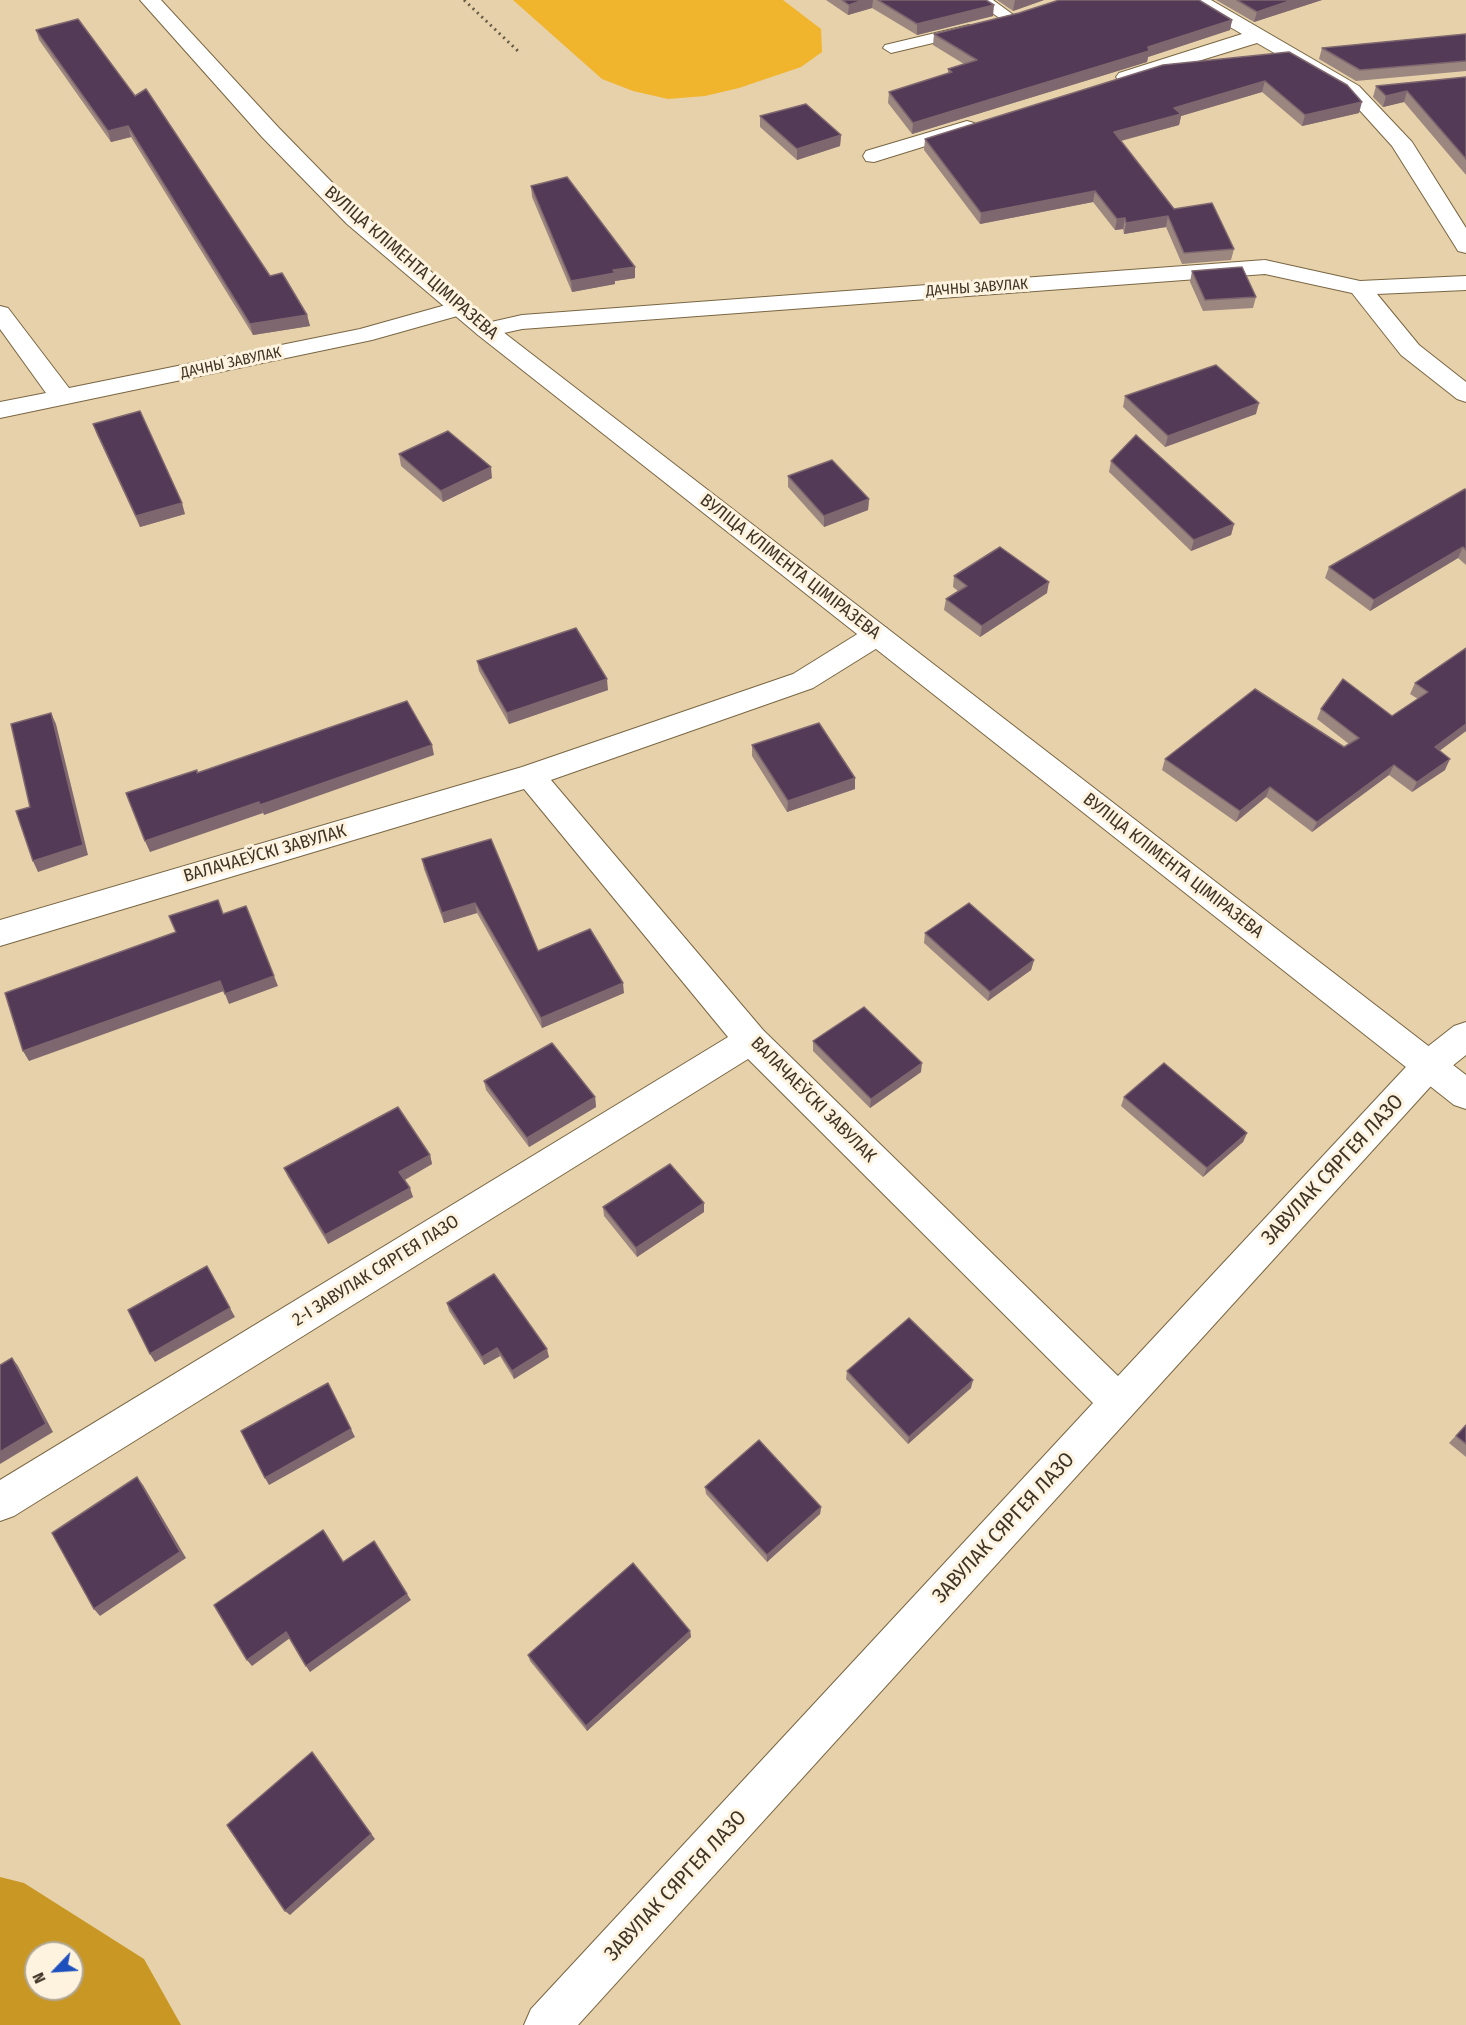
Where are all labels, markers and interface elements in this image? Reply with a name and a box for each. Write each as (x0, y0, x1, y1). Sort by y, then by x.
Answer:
street label: ВУЛІЦА КЛІМЕНТА ЦІМІРАЗЕВА (320, 182, 502, 344)
street label: ДАЧНЫ ЗАВУЛАК (925, 275, 1029, 301)
street label: ДАЧНЫ ЗАВУЛАК (179, 344, 283, 382)
street label: ВУЛІЦА КЛІМЕНТА ЦІМІРАЗЕВА (696, 490, 884, 644)
street label: ВУЛІЦА КЛІМЕНТА ЦІМІРАЗЕВА (1079, 789, 1267, 943)
street label: ВАЛАЧАЕЎСКІ ЗАВУЛАК (181, 820, 349, 888)
street label: ВАЛАЧАЕЎСКІ ЗАВУЛАК (746, 1033, 880, 1167)
street label: ЗАВУЛАК СЯРГЕЯ ЛАЗО (1257, 1089, 1409, 1251)
street label: 2-І ЗАВУЛАК СЯРГЕЯ ЛАЗО (289, 1211, 463, 1331)
street label: ЗАВУЛАК СЯРГЕЯ ЛАЗО (928, 1447, 1080, 1609)
street label: ЗАВУЛАК СЯРГЕЯ ЛАЗО (600, 1805, 752, 1967)
north arrow (24, 1941, 84, 2001)
text: N (28, 1970, 50, 1986)

